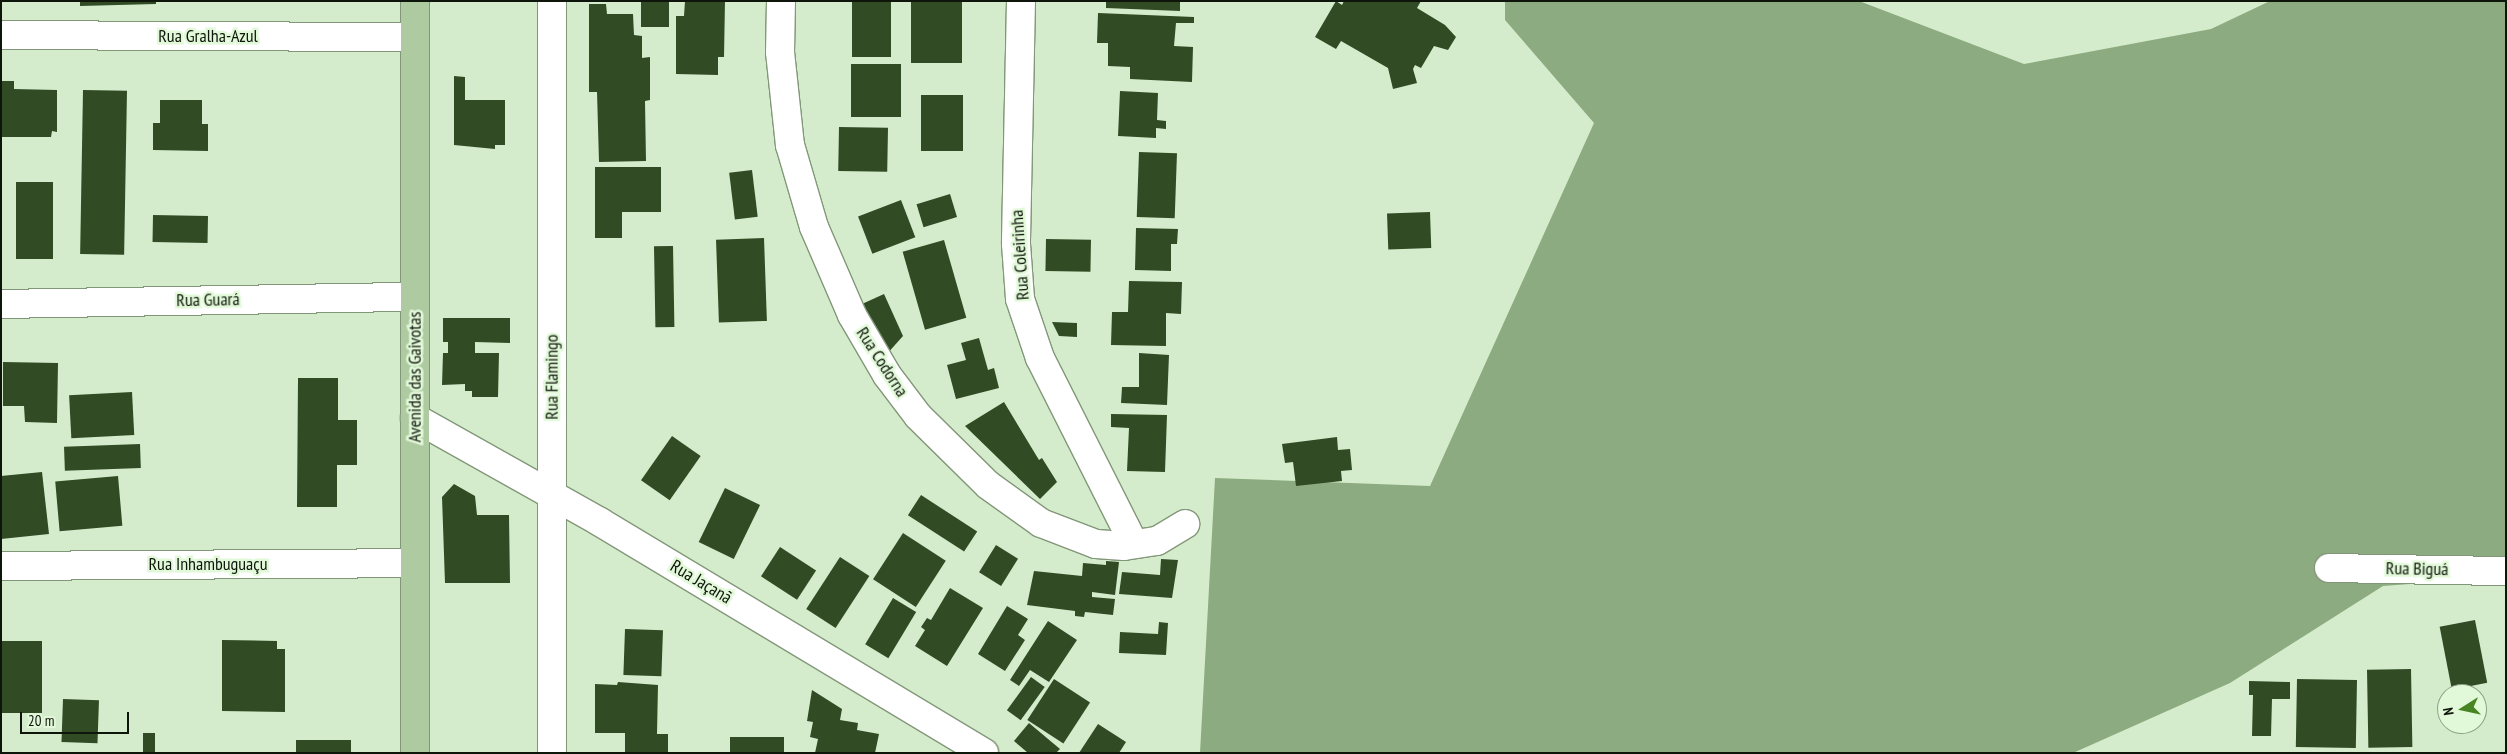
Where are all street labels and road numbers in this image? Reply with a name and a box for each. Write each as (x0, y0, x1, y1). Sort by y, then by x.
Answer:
street label: Rua Gralha-Azul (158, 25, 258, 47)
street label: Rua Coleirinha (1006, 209, 1034, 301)
street label: Rua Guará (176, 289, 240, 311)
street label: Avenida das Gaivotas (404, 312, 426, 442)
street label: Rua Codorna (852, 323, 912, 401)
street label: Rua Flamingo (541, 334, 563, 420)
street label: Rua Inhambuguaçu (148, 553, 268, 575)
street label: Rua Jaçanã (666, 555, 736, 609)
street label: Rua Biguá (2385, 558, 2449, 580)

